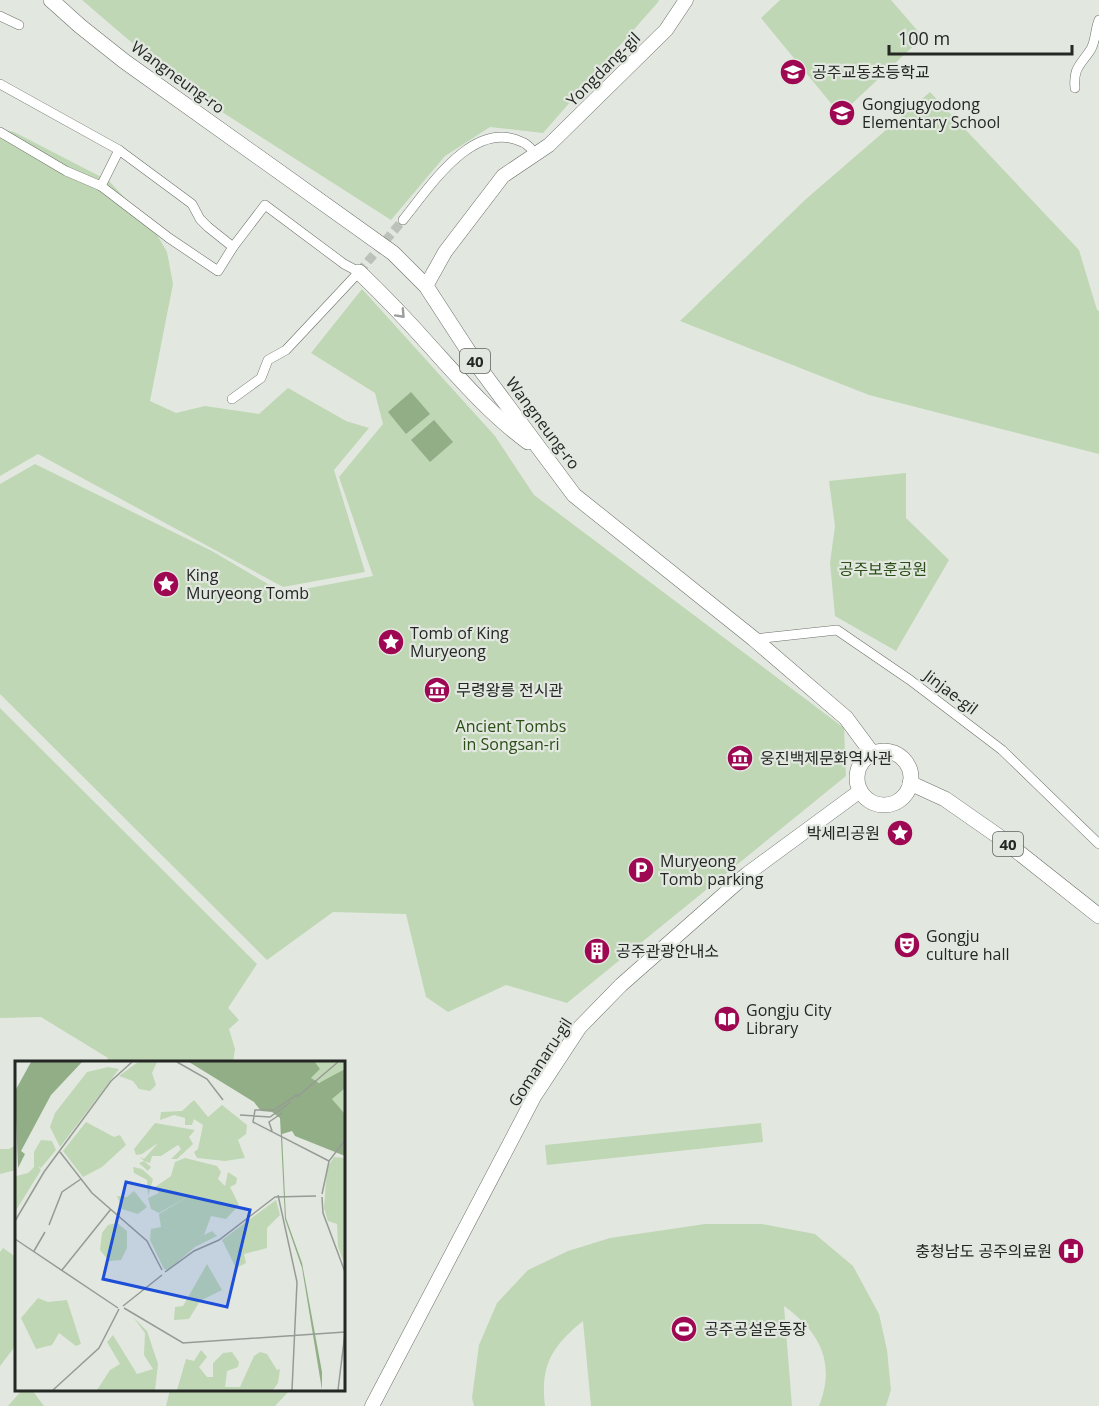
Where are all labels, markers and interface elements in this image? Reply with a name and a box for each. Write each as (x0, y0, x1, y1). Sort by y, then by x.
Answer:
scale bar (889, 18, 1072, 56)
text: 100 m (898, 26, 950, 50)
street label: Yongdang-gil (561, 27, 645, 111)
street label: Wangneung-ro (127, 36, 229, 118)
school or university icon: 공주교동초등학교 (778, 57, 808, 87)
place label: 공주교동초등학교 (812, 61, 930, 83)
place label: Gongjugyodong Elementary School (862, 93, 1000, 133)
school or university icon: Gongjugyodong Elementary School (827, 98, 857, 128)
one-way arrow (394, 307, 405, 318)
road number: 40 (460, 349, 490, 373)
street label: Wangneung-ro (501, 372, 585, 474)
park label: 공주보훈공원 (839, 558, 927, 580)
place label: King Muryeong Tomb (186, 564, 309, 604)
place icon: King Muryeong Tomb (151, 569, 181, 599)
place label: Tomb of King Muryeong (410, 622, 509, 662)
place icon: Tomb of King Muryeong (376, 627, 406, 657)
street label: Jinjae-gil (918, 663, 982, 719)
museum icon: 무령왕릉 전시관 (422, 675, 452, 705)
place label: 무령왕릉 전시관 (456, 679, 563, 701)
park label: Ancient Tombs in Songsan-ri (456, 715, 566, 755)
museum icon: 웅진백제문화역사관 (725, 743, 755, 773)
place label: 웅진백제문화역사관 (760, 747, 893, 769)
place icon: 박세리공원 (885, 818, 915, 848)
place label: 박세리공원 (806, 822, 880, 844)
road number: 40 (993, 832, 1023, 856)
place label: Muryeong Tomb parking (660, 850, 764, 890)
parking icon: Muryeong Tomb parking (626, 855, 656, 885)
place label: Gongju culture hall (926, 925, 1010, 965)
theatre icon: Gongju culture hall (892, 930, 922, 960)
building icon: 공주관광안내소 (582, 936, 612, 966)
place label: 공주관광안내소 (616, 940, 719, 962)
place label: Gongju City Library (746, 999, 833, 1039)
library icon: Gongju City Library (712, 1004, 742, 1034)
street label: Gomanaru-gil (503, 1013, 577, 1111)
inset map (15, 1061, 345, 1391)
hospital icon: 충청남도 공주의료원 (1056, 1236, 1086, 1266)
place label: 충청남도 공주의료원 (915, 1240, 1052, 1262)
sports icon: 공주공설운동장 (669, 1314, 699, 1344)
place label: 공주공설운동장 (704, 1318, 807, 1340)

